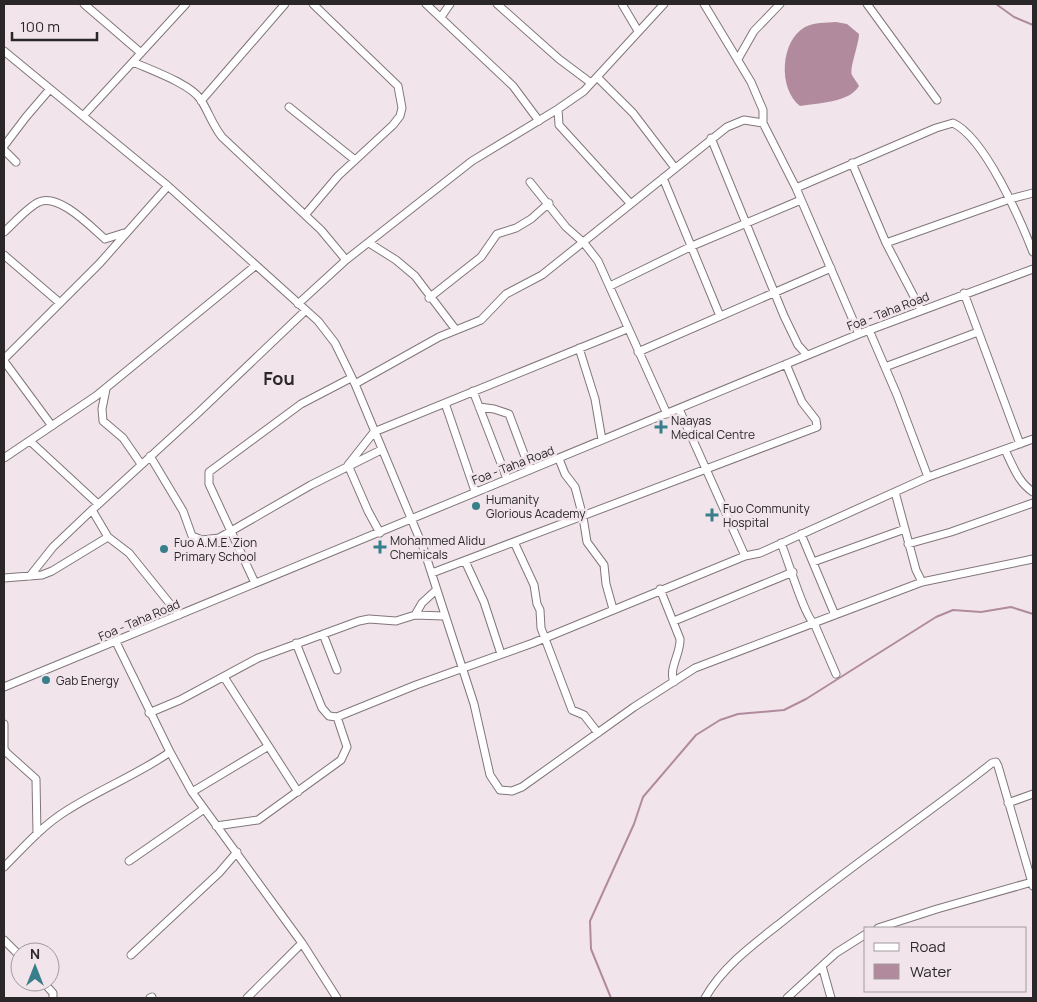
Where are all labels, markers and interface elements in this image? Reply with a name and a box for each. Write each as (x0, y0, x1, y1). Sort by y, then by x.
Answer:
scale bar (12, 10, 98, 42)
text: 100 m (20, 16, 60, 37)
street label: Foa - Taha Road (844, 287, 932, 335)
district label: Fou (263, 366, 295, 390)
place label: Naayas Medical Centre (671, 412, 755, 443)
marker: Naayas Medical Centre (655, 421, 667, 433)
street label: Foa - Taha Road (469, 441, 557, 489)
place label: Humanity Glorious Academy (486, 491, 586, 522)
marker: Humanity Glorious Academy (470, 500, 482, 512)
place label: Fuo Community Hospital (723, 500, 810, 531)
marker: Fuo Community Hospital (705, 508, 719, 522)
place label: Mohammed Alidu Chemicals (390, 532, 485, 563)
place label: Fuo A.M.E. Zion Primary School (174, 534, 257, 565)
marker: Mohammed Alidu Chemicals (374, 541, 386, 553)
marker: Fuo A.M.E. Zion Primary School (158, 543, 170, 555)
street label: Foa - Taha Road (96, 595, 182, 645)
place label: Gab Energy (56, 672, 120, 689)
marker: Gab Energy (40, 674, 52, 686)
legend (864, 927, 1027, 992)
text: Road (910, 936, 946, 957)
north arrow (10, 942, 60, 992)
text: N (30, 944, 40, 963)
text: Water (910, 961, 952, 982)

